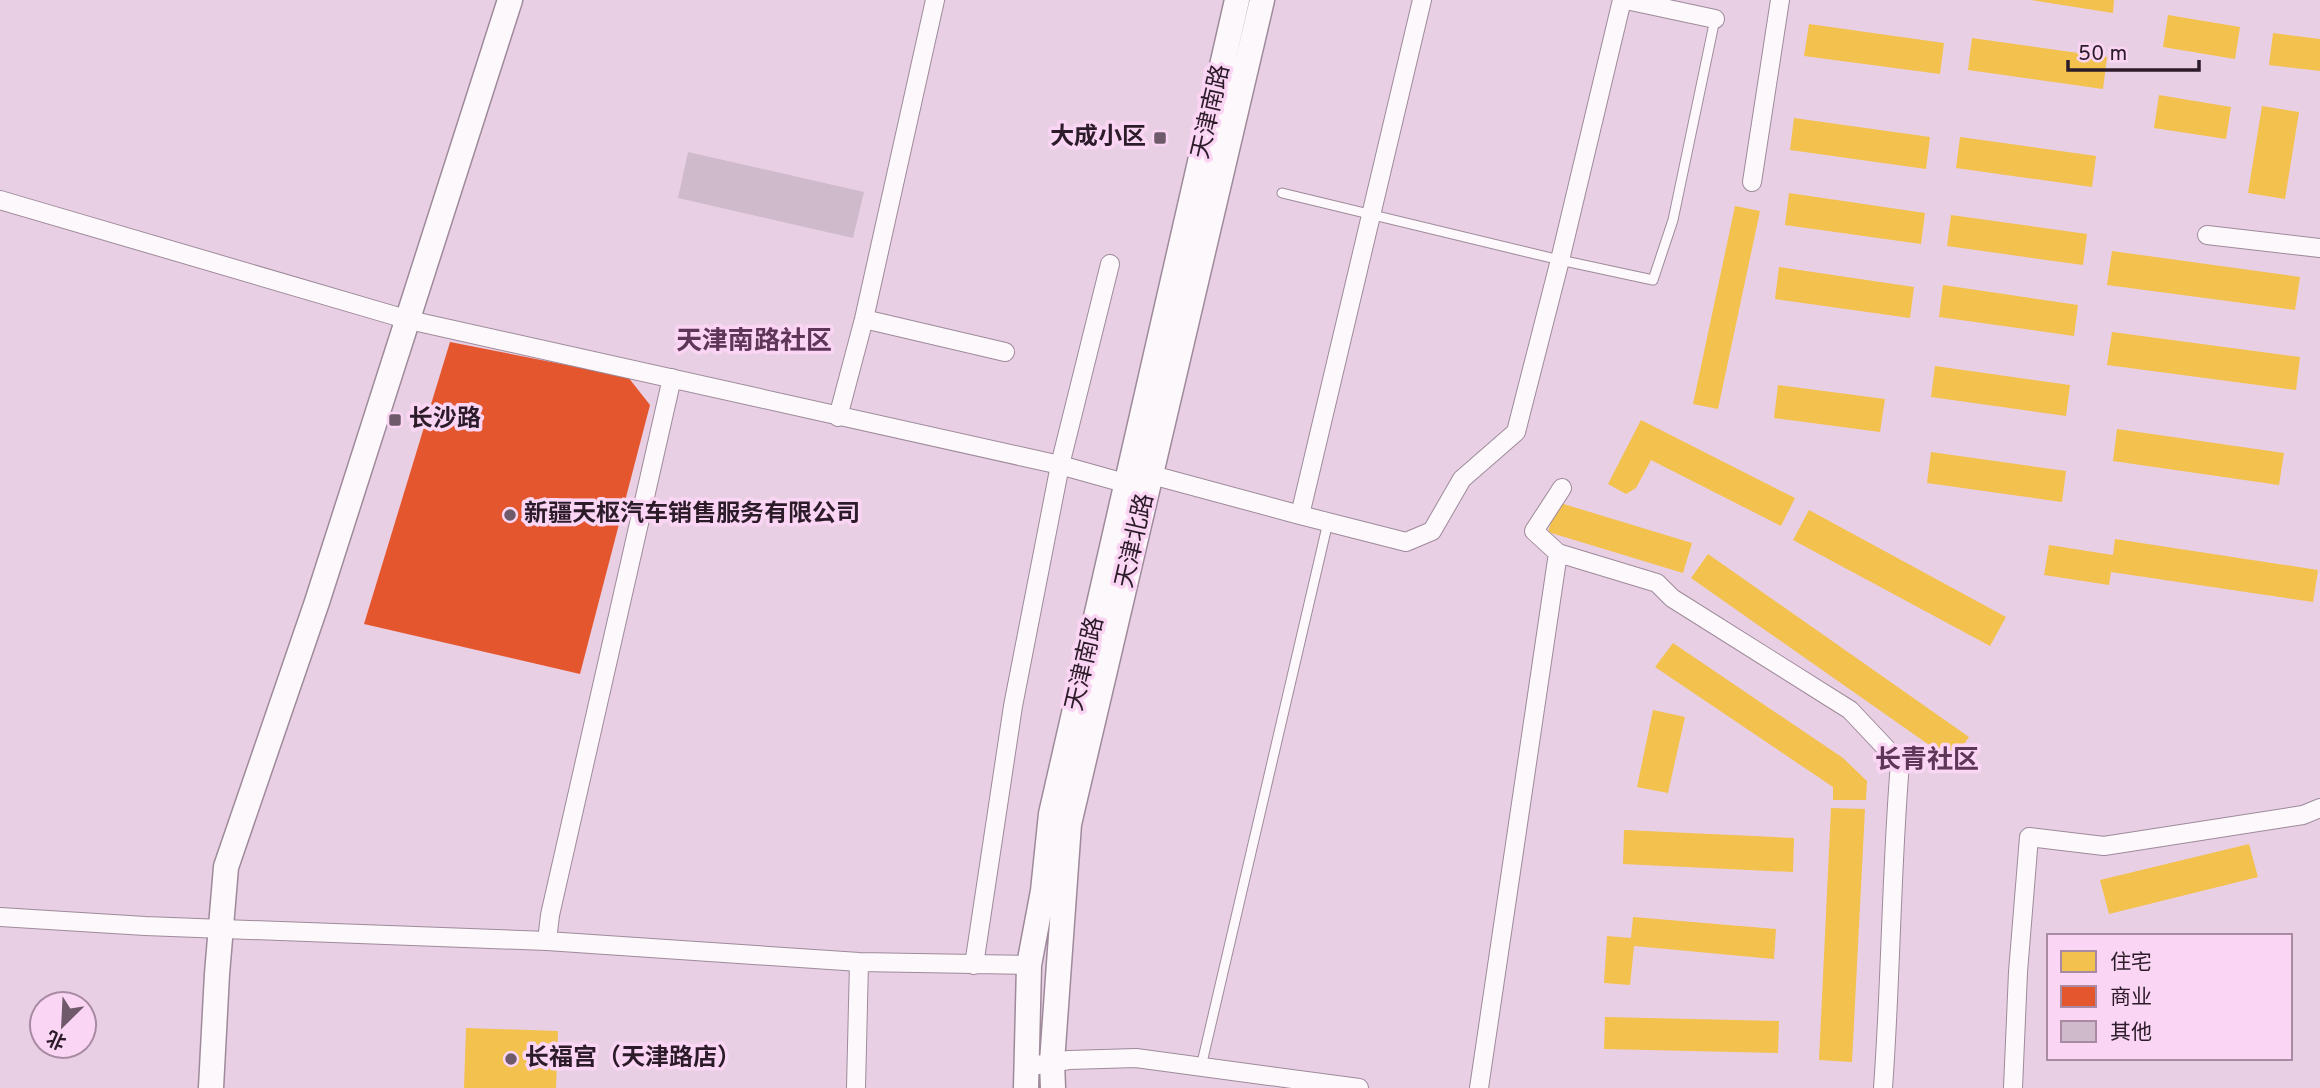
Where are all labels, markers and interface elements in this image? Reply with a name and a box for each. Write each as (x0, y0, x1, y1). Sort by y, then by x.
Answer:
scale bar (2068, 28, 2199, 72)
text: 50 m (2078, 41, 2127, 68)
street label: 天津南路 (1187, 62, 1237, 162)
place label: 大成小区 (1050, 123, 1146, 153)
marker: 大成小区 (1152, 130, 1168, 146)
district label: 天津南路社区 (676, 326, 832, 359)
place label: 长沙路 (409, 405, 481, 435)
marker: 长沙路 (387, 412, 403, 428)
street label: 天津北路 (1111, 491, 1161, 591)
place label: 新疆天枢汽车销售服务有限公司 (524, 500, 860, 530)
marker: 新疆天枢汽车销售服务有限公司 (502, 507, 518, 523)
street label: 天津南路 (1061, 614, 1111, 714)
district label: 长青社区 (1875, 745, 1979, 778)
legend (2047, 934, 2292, 1060)
text: 住宅 (2110, 950, 2152, 977)
text: 商业 (2110, 985, 2152, 1012)
north arrow (28, 990, 98, 1060)
text: 其他 (2110, 1020, 2152, 1047)
text: 北 (43, 1024, 70, 1054)
place label: 长福宫（天津路店） (525, 1044, 741, 1074)
marker: 长福宫（天津路店） (503, 1051, 519, 1067)

